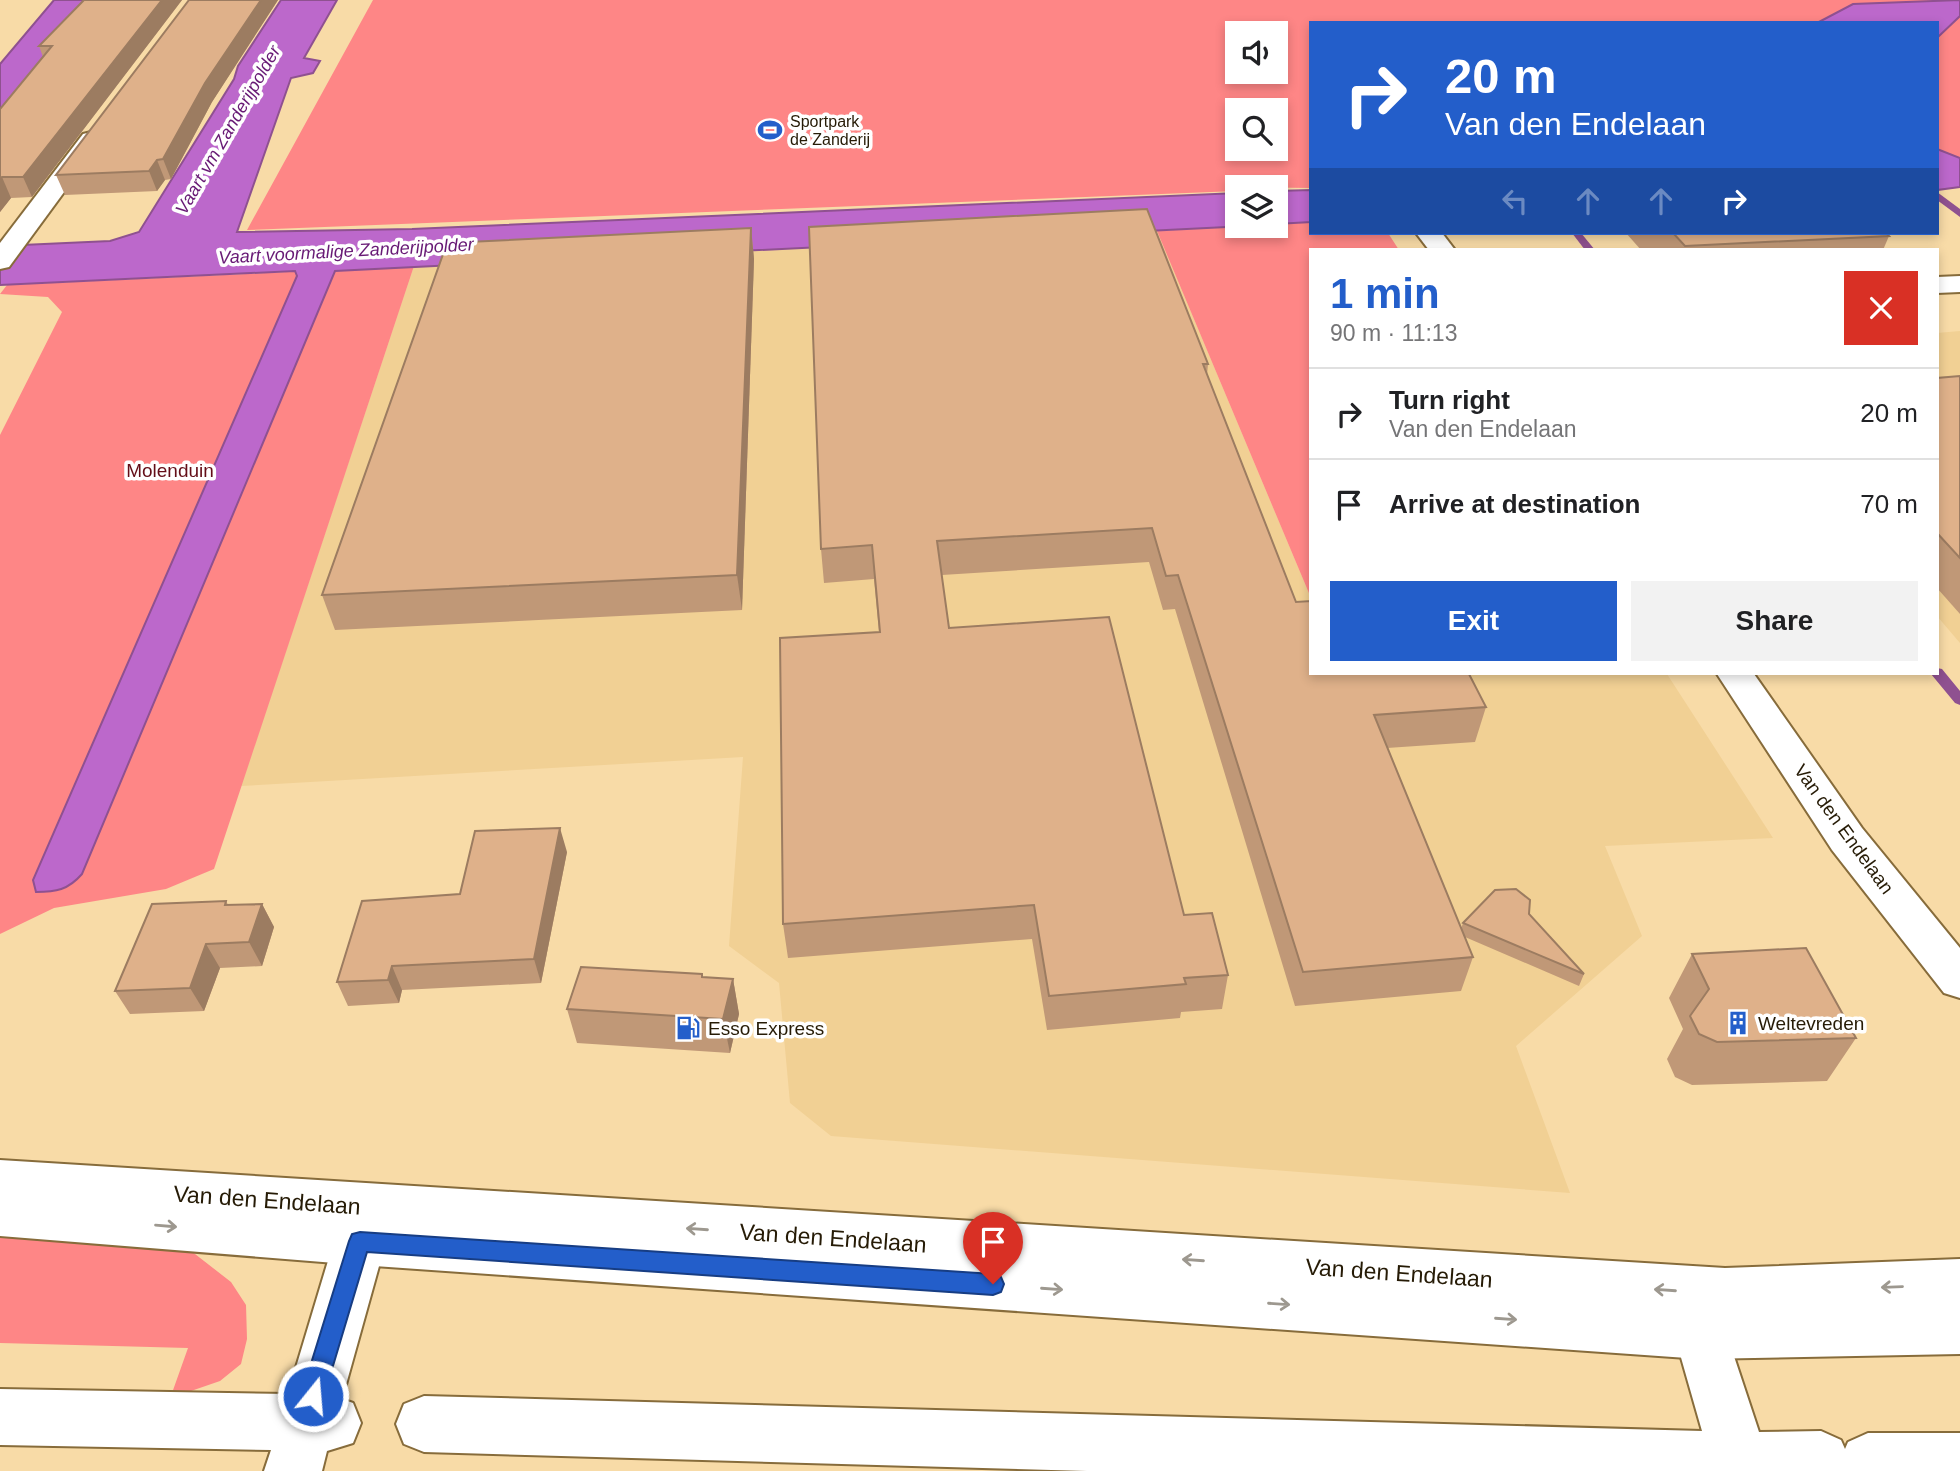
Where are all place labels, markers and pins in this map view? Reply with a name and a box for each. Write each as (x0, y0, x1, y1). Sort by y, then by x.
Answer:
place label: Sportpark de Zanderij (790, 113, 870, 148)
sports icon: Sportpark de Zanderij (756, 116, 784, 144)
building icon: Weltevreden (1724, 1009, 1752, 1037)
place label: Weltevreden (1758, 1013, 1864, 1034)
fuel station icon: Esso Express (674, 1014, 702, 1042)
place label: Esso Express (708, 1018, 824, 1039)
pin (963, 1212, 1023, 1284)

